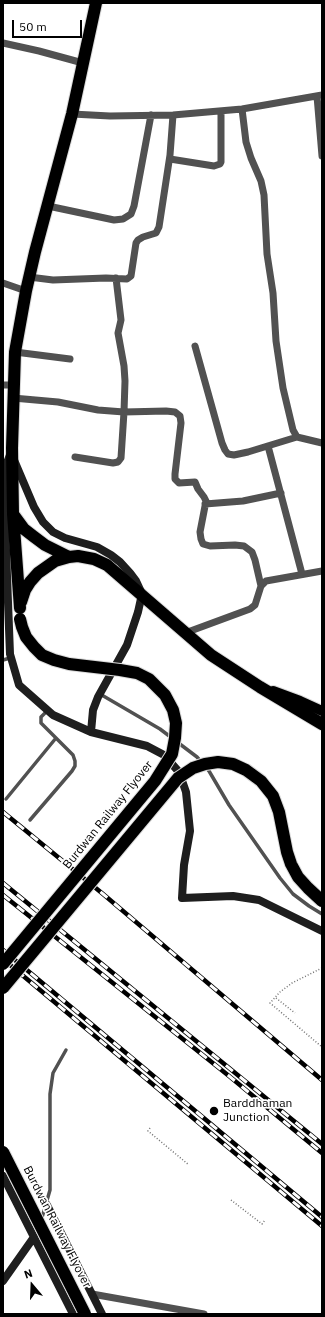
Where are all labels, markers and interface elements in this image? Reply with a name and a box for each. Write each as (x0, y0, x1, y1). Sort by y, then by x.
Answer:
scale bar (14, 12, 84, 38)
text: 50 m (19, 19, 47, 34)
street label: Burdwan Railway Flyover (60, 758, 156, 872)
place label: Barddhaman Junction (223, 1097, 292, 1125)
marker: Barddhaman Junction (208, 1105, 220, 1117)
street label: Burdwan Railway Flyover (20, 1164, 94, 1290)
north arrow (12, 1265, 52, 1305)
text: N (22, 1266, 34, 1282)

